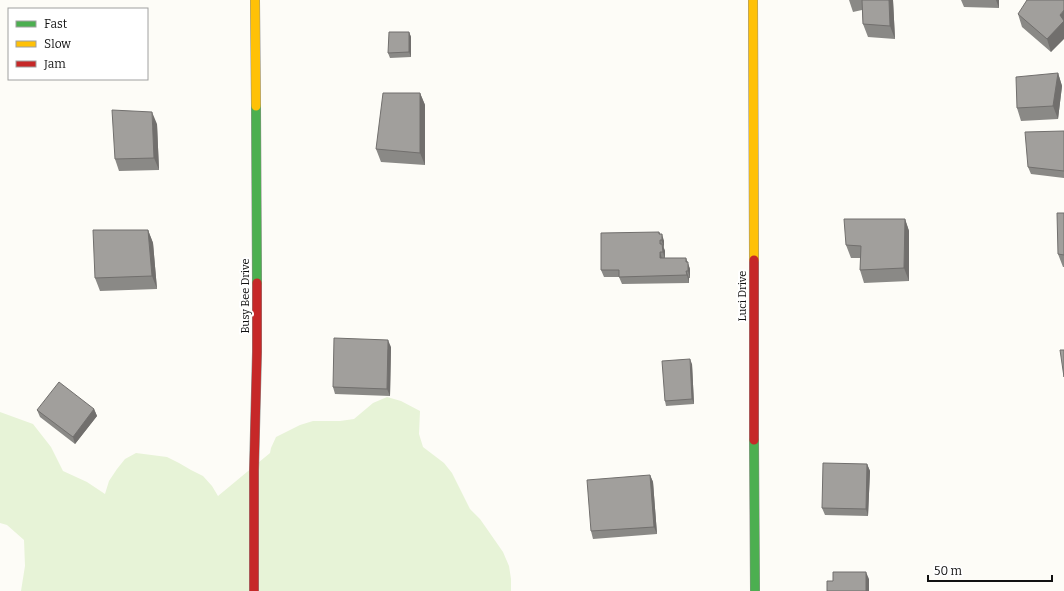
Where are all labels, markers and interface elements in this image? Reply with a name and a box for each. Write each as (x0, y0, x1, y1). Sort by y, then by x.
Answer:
legend (8, 8, 148, 80)
text: Fast (44, 17, 68, 31)
text: Slow (44, 37, 71, 51)
text: Jam (43, 57, 66, 71)
street label: Busy Bee Drive (239, 258, 252, 334)
street label: Luci Drive (736, 271, 749, 321)
scale bar (928, 557, 1052, 583)
text: 50 m (934, 564, 963, 578)

